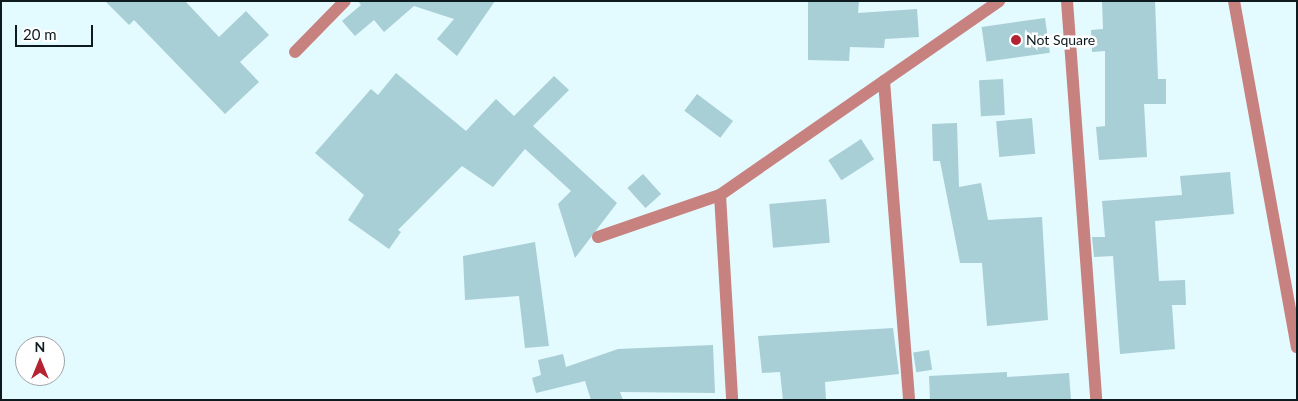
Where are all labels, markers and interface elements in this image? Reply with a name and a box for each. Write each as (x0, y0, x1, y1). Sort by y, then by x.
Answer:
scale bar (18, 15, 95, 47)
text: 20 m (23, 25, 57, 43)
place label: Not Square (1026, 32, 1095, 48)
marker: Not Square (1010, 34, 1022, 46)
north arrow (15, 336, 65, 386)
text: N (35, 338, 45, 355)

